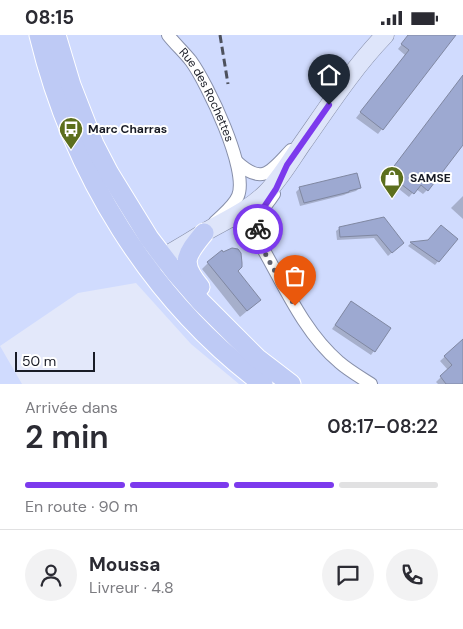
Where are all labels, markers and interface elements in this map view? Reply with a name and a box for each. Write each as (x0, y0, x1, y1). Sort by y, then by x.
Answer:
text: 08:15 (25, 5, 74, 30)
street label: Rue des Rochettes (175, 44, 238, 144)
pin (308, 54, 350, 105)
icon: home (315, 61, 343, 89)
bus stop icon: Marc Charras (58, 116, 84, 150)
place label: Marc Charras (88, 121, 167, 137)
shop icon: SAMSE (379, 165, 405, 199)
place label: SAMSE (410, 170, 451, 186)
courier (233, 204, 283, 254)
icon: bike (244, 215, 272, 243)
pin (274, 255, 316, 306)
icon: bag (281, 262, 309, 290)
scale bar (15, 349, 95, 372)
text: 50 m (22, 352, 56, 370)
text: Arrivée dans (25, 397, 118, 418)
text: 08:17–08:22 (327, 414, 438, 439)
text: 2 min (25, 416, 109, 458)
text: En route · 90 m (25, 496, 138, 517)
button: person (25, 549, 77, 601)
button: chat (322, 549, 374, 601)
button: phone (386, 549, 438, 601)
text: Moussa (89, 552, 160, 577)
text: Livreur · 4.8 (89, 577, 174, 598)

